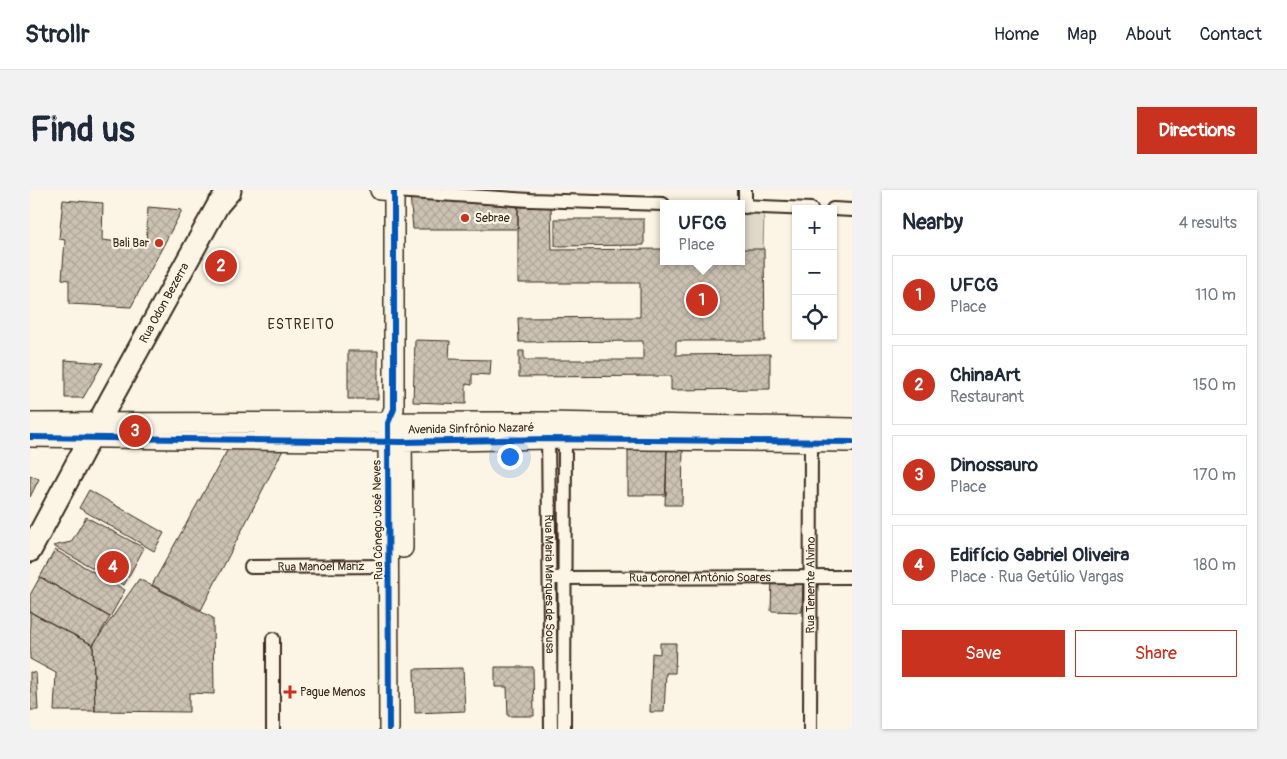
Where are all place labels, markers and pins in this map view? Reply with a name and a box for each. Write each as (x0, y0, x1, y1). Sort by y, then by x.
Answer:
place label: Sebrae (475, 211, 510, 226)
marker: Sebrae (459, 212, 471, 224)
place label: Bali Bar (112, 236, 150, 251)
marker: Bali Bar (153, 237, 165, 249)
pin: 2 (205, 247, 237, 285)
pin: 1 (686, 281, 718, 319)
pin: 3 (119, 412, 151, 450)
pin: 4 (97, 548, 129, 586)
place label: Pague Menos (300, 685, 366, 700)
marker: Pague Menos (284, 686, 296, 698)

